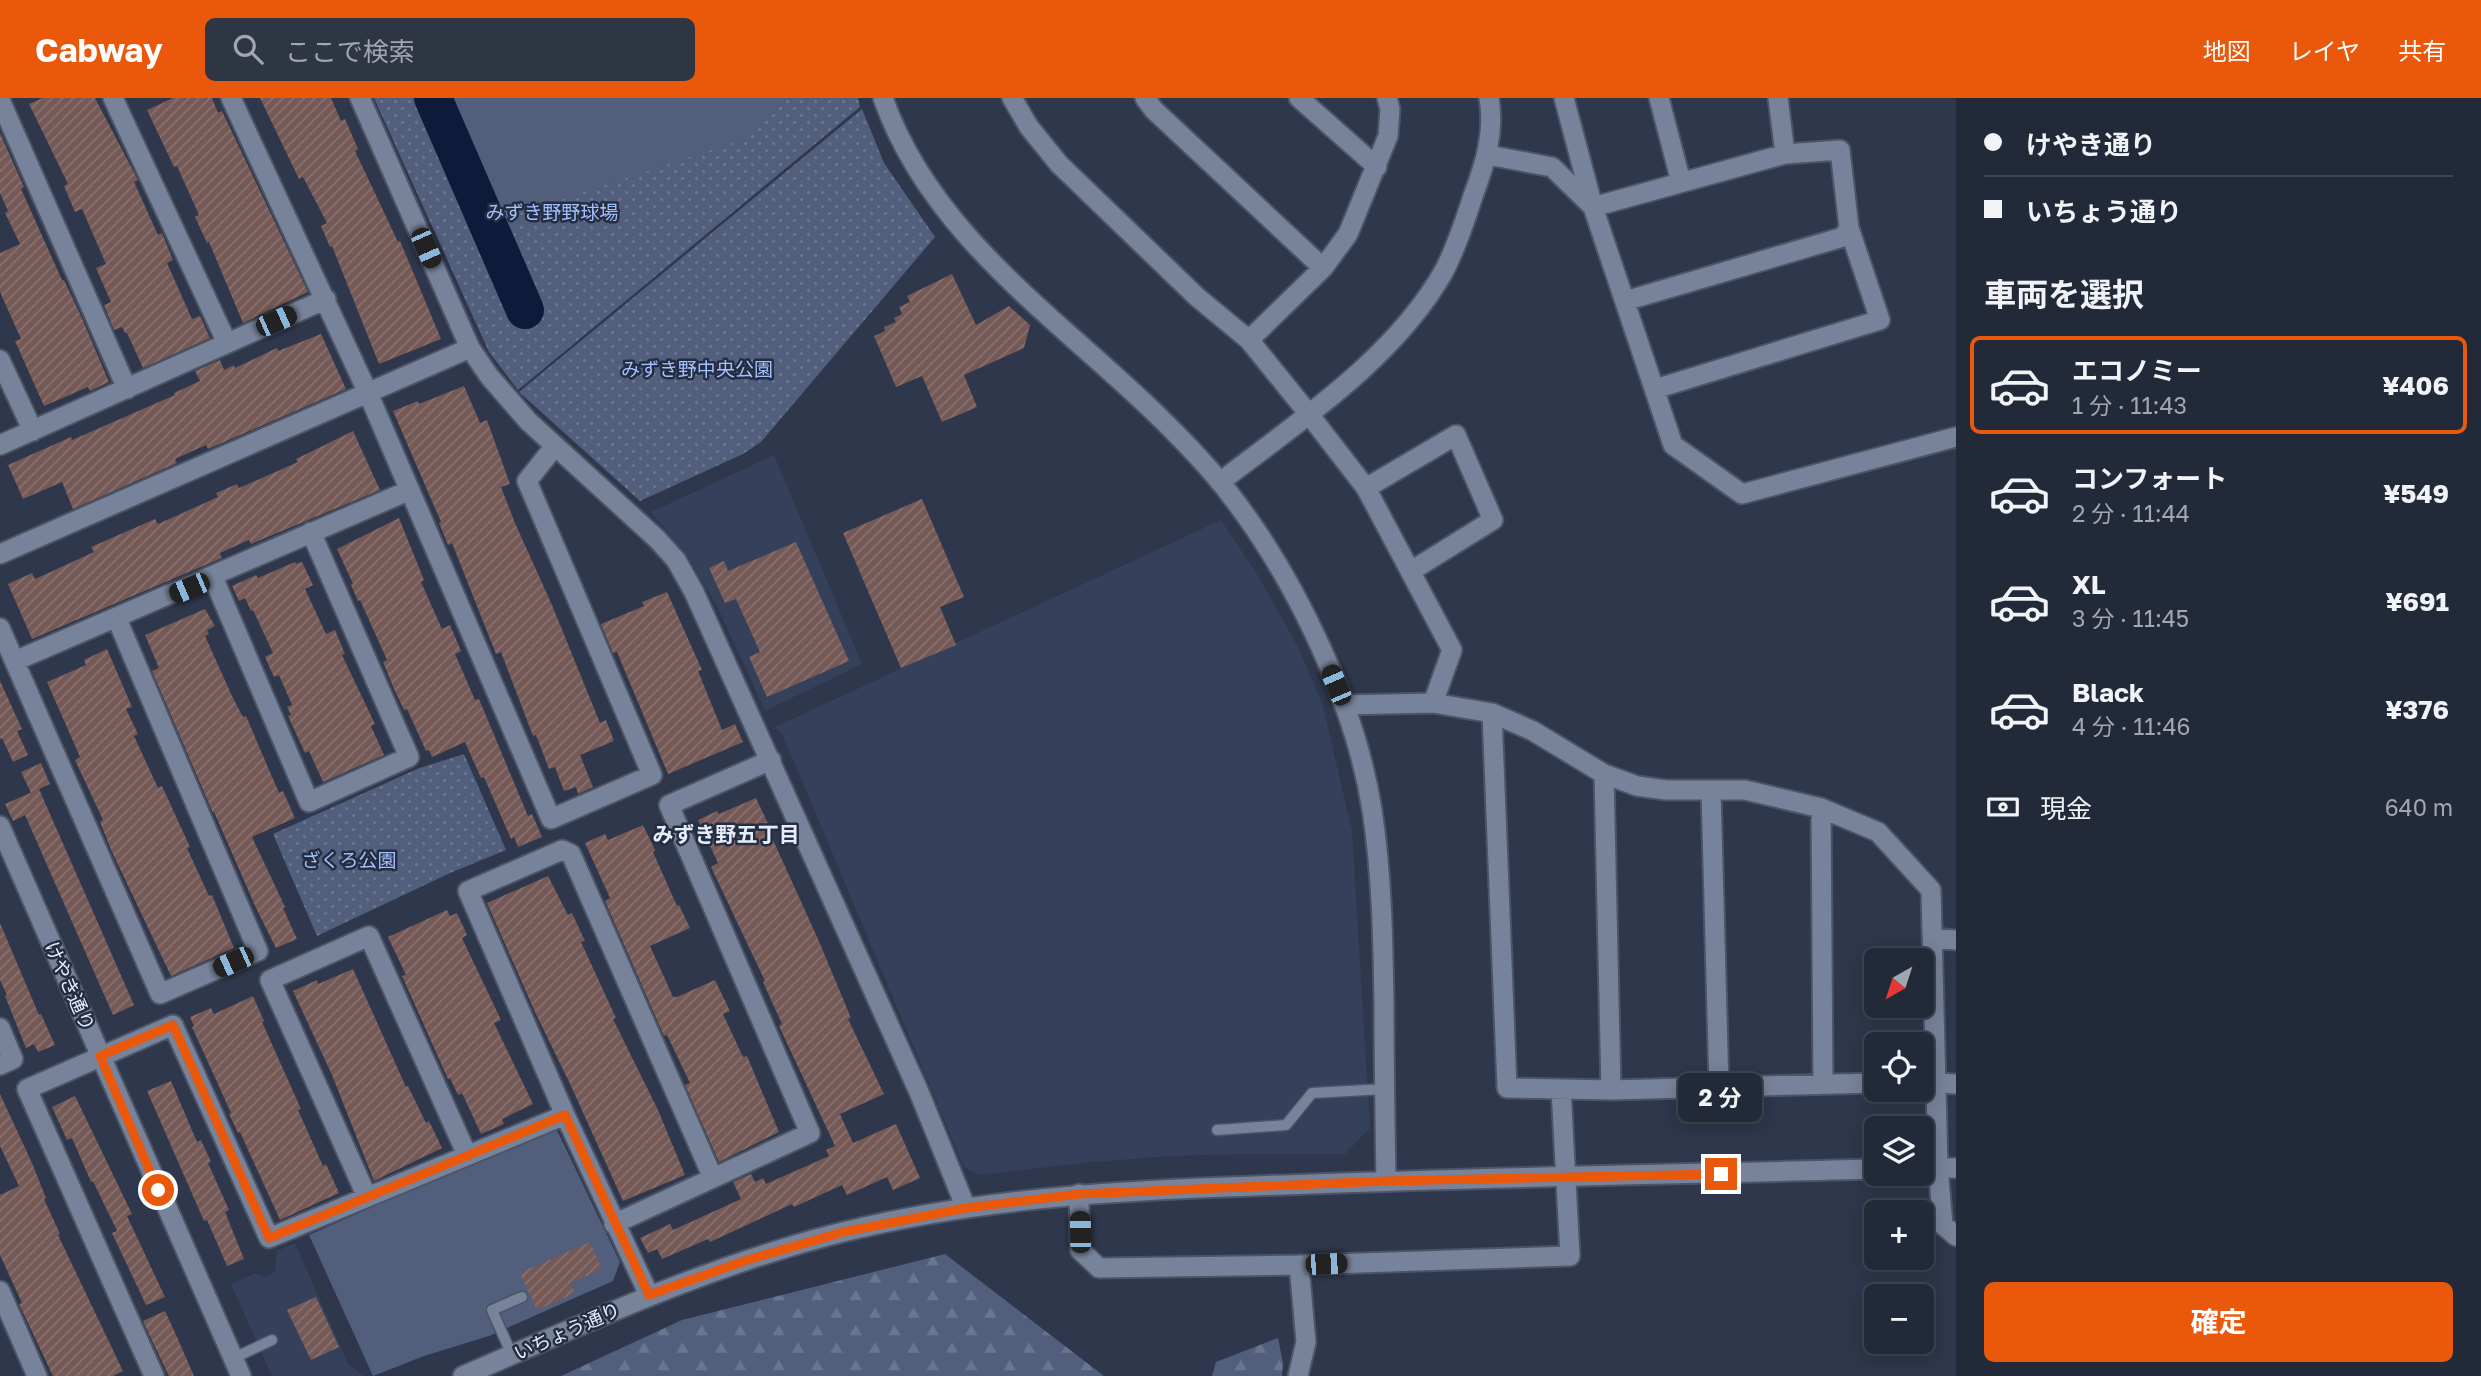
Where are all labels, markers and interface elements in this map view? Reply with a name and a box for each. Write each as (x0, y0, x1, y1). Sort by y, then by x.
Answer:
search box (205, 18, 695, 81)
text: Cabway (35, 30, 163, 69)
icon: search (229, 30, 267, 68)
text: ここで検索 (285, 36, 415, 67)
text: 地図 (2203, 36, 2251, 65)
text: レイヤ (2289, 36, 2360, 65)
text: 共有 (2398, 36, 2446, 65)
text: けやき通り (2026, 129, 2156, 160)
text: いちょう通り (2026, 196, 2182, 227)
park label: みずき野野球場 (485, 200, 619, 223)
car (408, 225, 445, 271)
text: 車両を選択 (1984, 275, 2144, 313)
car (253, 303, 300, 339)
icon: car (1988, 354, 2051, 417)
text: エコノミー (2072, 355, 2202, 386)
park label: みずき野中央公園 (621, 357, 773, 380)
text: ¥406 (2382, 370, 2449, 401)
text: 1 分 · 11:43 (2072, 391, 2187, 419)
icon: car (1988, 462, 2051, 525)
text: コンフォート (2072, 463, 2227, 494)
text: ¥549 (2383, 478, 2449, 509)
text: 2 分 · 11:44 (2072, 499, 2190, 527)
text: XL (2072, 569, 2106, 600)
car (166, 570, 213, 606)
icon: car (1988, 570, 2051, 633)
text: ¥691 (2385, 586, 2449, 617)
text: 3 分 · 11:45 (2072, 604, 2189, 632)
car (1319, 662, 1354, 708)
text: Black (2072, 677, 2144, 708)
icon: car (1988, 678, 2051, 741)
text: ¥376 (2385, 694, 2449, 725)
text: 4 分 · 11:46 (2072, 712, 2190, 740)
icon: cash (1984, 788, 2022, 826)
text: 現金 (2040, 793, 2092, 824)
text: 640 m (2385, 793, 2453, 821)
district label: みずき野五丁目 (653, 821, 800, 847)
park label: ざくろ公園 (301, 848, 397, 871)
street label: けやき通り (41, 938, 100, 1034)
car (210, 944, 257, 980)
north arrow (1864, 948, 1934, 1018)
map controls (1864, 948, 1934, 1354)
button: locate (1864, 1032, 1934, 1102)
callout: 2 分 (1679, 1072, 1763, 1122)
text: 2 分 (1699, 1083, 1741, 1111)
button: layers (1864, 1116, 1934, 1186)
route end (1705, 1158, 1737, 1190)
route start (142, 1174, 174, 1206)
button: + (1864, 1200, 1934, 1270)
car (1070, 1211, 1091, 1253)
car (1305, 1253, 1348, 1275)
button: 確定 (1984, 1282, 2453, 1362)
button: − (1864, 1284, 1934, 1354)
street label: いちょう通り (510, 1297, 624, 1364)

